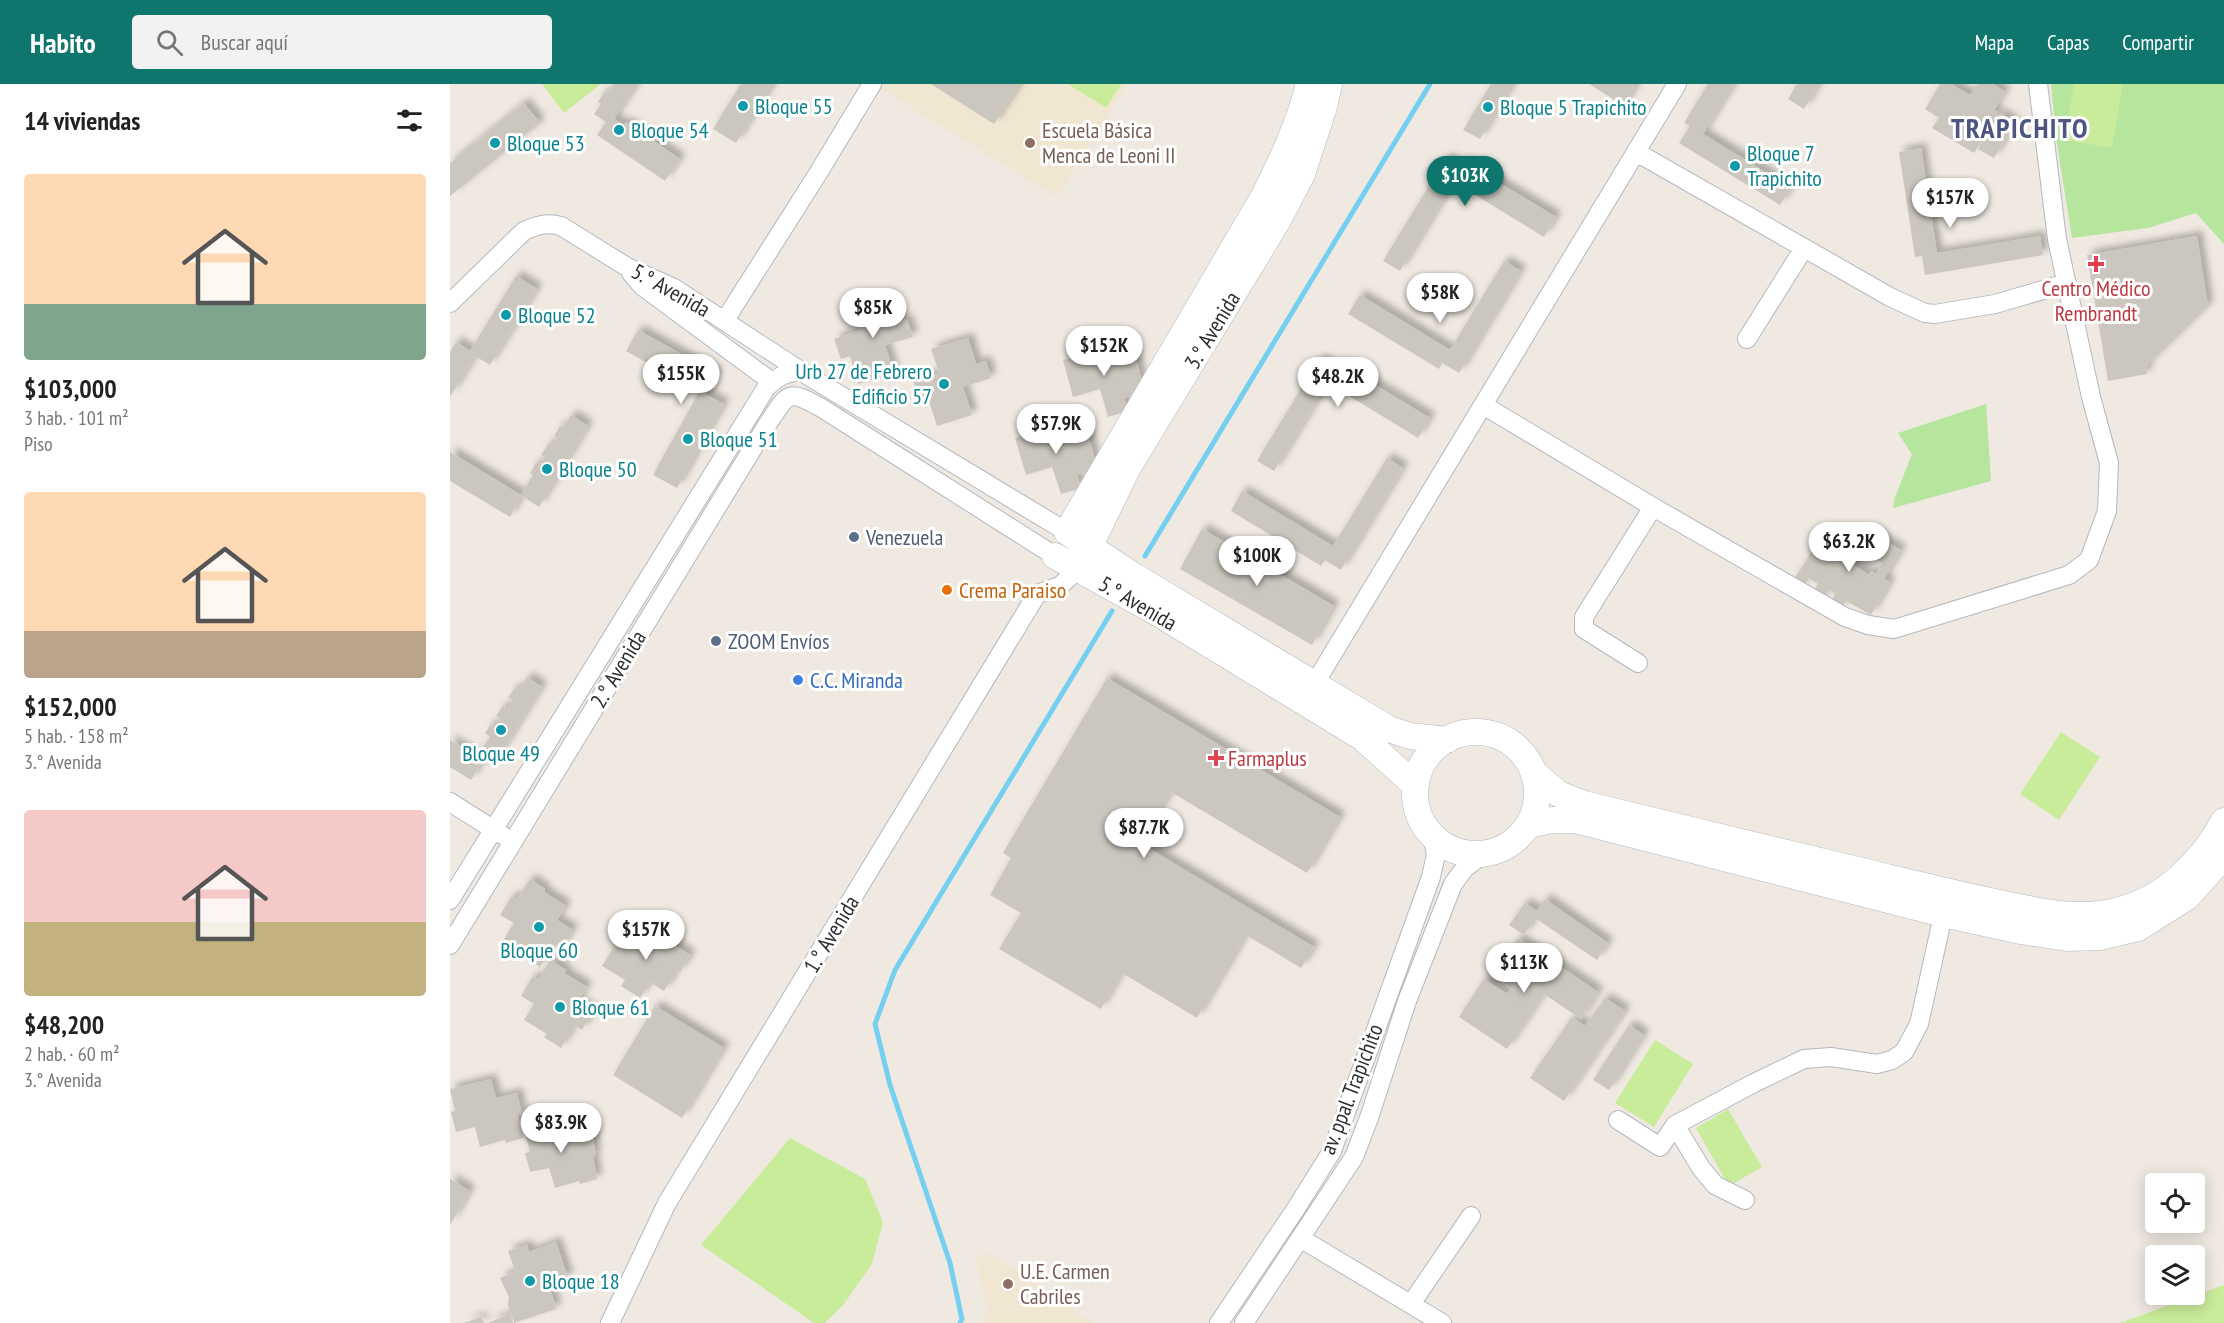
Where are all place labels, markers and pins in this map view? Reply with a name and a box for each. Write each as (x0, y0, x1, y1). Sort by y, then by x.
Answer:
place label: Bloque 55 (755, 92, 833, 120)
place label: Bloque 5 Trapichito (1500, 93, 1647, 121)
marker: Bloque 55 (736, 99, 750, 113)
marker: Bloque 5 Trapichito (1481, 100, 1495, 114)
place label: Bloque 54 (631, 116, 709, 144)
place label: Escuela Básica Menca de Leoni II (1042, 116, 1175, 169)
marker: Bloque 54 (612, 123, 626, 137)
place label: Bloque 53 (507, 129, 585, 157)
marker: Bloque 53 (488, 136, 502, 150)
marker: Escuela Básica Menca de Leoni II (1023, 136, 1037, 150)
place label: Bloque 7 Trapichito (1747, 139, 1822, 192)
pin: $103K (1423, 156, 1507, 207)
marker: Bloque 7 Trapichito (1728, 159, 1742, 173)
pin: $157K (1908, 178, 1992, 229)
marker: Centro Médico Rembrandt (2087, 255, 2105, 273)
pin: $58K (1404, 273, 1476, 324)
place label: Centro Médico Rembrandt (2042, 274, 2150, 327)
pin: $85K (837, 288, 909, 339)
place label: Bloque 52 (518, 301, 596, 329)
marker: Bloque 52 (499, 308, 513, 322)
pin: $152K (1062, 326, 1146, 377)
pin: $155K (639, 354, 723, 405)
place label: Urb 27 de Febrero Edificio 57 (795, 357, 932, 410)
pin: $48.2K (1289, 357, 1387, 408)
marker: Urb 27 de Febrero Edificio 57 (937, 377, 951, 391)
pin: $57.9K (1007, 404, 1105, 455)
place label: Bloque 51 (700, 425, 778, 453)
marker: Bloque 51 (681, 432, 695, 446)
place label: Bloque 50 (559, 455, 637, 483)
marker: Bloque 50 (540, 462, 554, 476)
pin: $63.2K (1800, 522, 1898, 573)
place label: Venezuela (865, 523, 943, 551)
marker: Venezuela (847, 530, 861, 544)
pin: $100K (1215, 536, 1299, 587)
place label: Crema Paraiso (959, 576, 1066, 604)
marker: Crema Paraiso (940, 583, 954, 597)
place label: ZOOM Envíos (728, 627, 829, 655)
marker: ZOOM Envíos (709, 634, 723, 648)
place label: C.C. Miranda (810, 666, 903, 694)
marker: C.C. Miranda (791, 673, 805, 687)
marker: Bloque 49 (494, 723, 508, 737)
place label: Bloque 49 (462, 739, 540, 767)
place label: Farmaplus (1228, 744, 1307, 772)
marker: Farmaplus (1209, 751, 1223, 765)
pin: $87.7K (1095, 808, 1193, 859)
pin: $157K (604, 910, 688, 961)
marker: Bloque 60 (532, 920, 546, 934)
place label: Bloque 60 (500, 936, 578, 964)
pin: $113K (1482, 943, 1566, 994)
place label: Bloque 61 (572, 993, 650, 1021)
marker: Bloque 61 (553, 1000, 567, 1014)
pin: $83.9K (512, 1103, 610, 1154)
place label: U.E. Carmen Cabriles (1020, 1257, 1110, 1310)
place label: Bloque 18 (542, 1267, 620, 1295)
marker: Bloque 18 (523, 1274, 537, 1288)
marker: U.E. Carmen Cabriles (1001, 1277, 1015, 1291)

